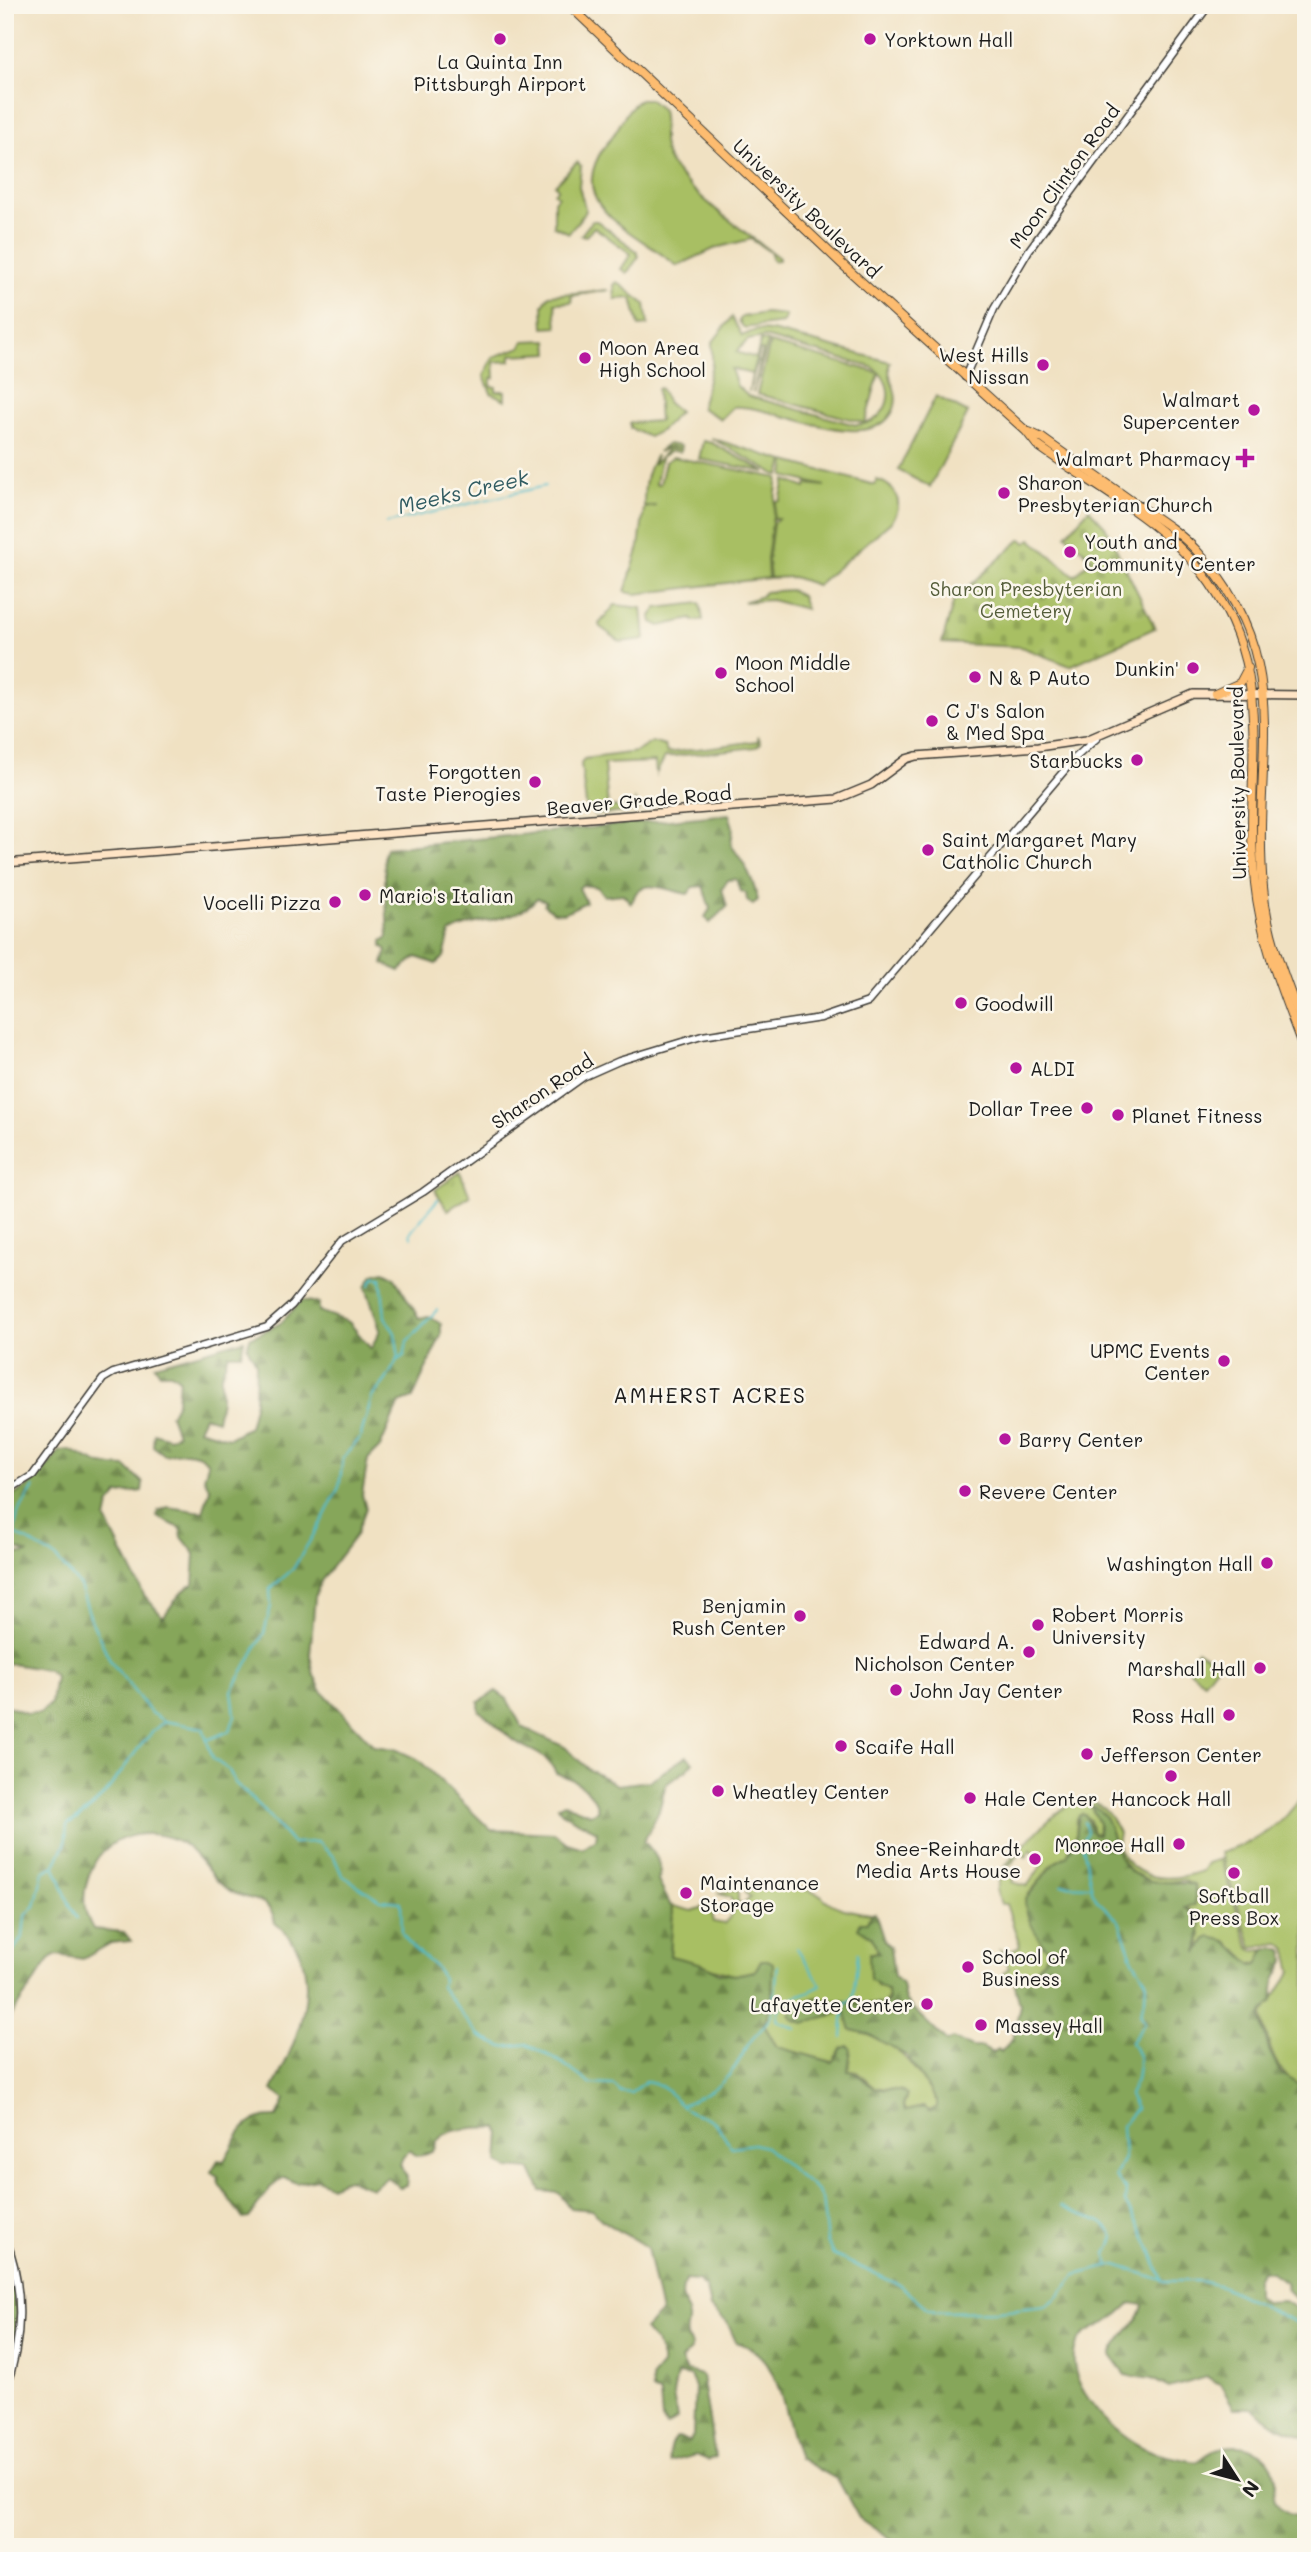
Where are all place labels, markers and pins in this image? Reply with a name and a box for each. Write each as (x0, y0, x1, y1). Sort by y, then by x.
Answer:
place label: Yorktown Hall (884, 27, 1013, 52)
marker: La Quinta Inn Pittsburgh Airport (492, 31, 508, 47)
marker: Yorktown Hall (862, 31, 878, 47)
place label: La Quinta Inn Pittsburgh Airport (414, 49, 586, 96)
place label: Moon Area High School (599, 335, 706, 382)
place label: West Hills Nissan (939, 342, 1029, 389)
marker: Moon Area High School (577, 350, 593, 366)
marker: West Hills Nissan (1035, 357, 1051, 373)
place label: Walmart Supercenter (1123, 387, 1240, 434)
marker: Walmart Supercenter (1246, 402, 1262, 418)
place label: Walmart Pharmacy (1055, 446, 1231, 471)
marker: Walmart Pharmacy (1237, 450, 1253, 466)
place label: Sharon Presbyterian Church (1018, 470, 1212, 517)
marker: Sharon Presbyterian Church (996, 485, 1012, 501)
place label: Youth and Community Center (1084, 529, 1256, 576)
marker: Youth and Community Center (1062, 544, 1078, 560)
place label: Moon Middle School (735, 650, 851, 697)
place label: Dunkin' (1114, 656, 1179, 681)
marker: Dunkin' (1185, 660, 1201, 676)
marker: Moon Middle School (713, 665, 729, 681)
place label: N & P Auto (989, 665, 1090, 690)
marker: N & P Auto (967, 669, 983, 685)
place label: C J's Salon & Med Spa (946, 698, 1045, 745)
marker: C J's Salon & Med Spa (924, 713, 940, 729)
place label: Starbucks (1030, 748, 1123, 773)
marker: Starbucks (1129, 752, 1145, 768)
place label: Forgotten Taste Pierogies (375, 759, 521, 806)
marker: Forgotten Taste Pierogies (527, 774, 543, 790)
place label: Saint Margaret Mary Catholic Church (942, 827, 1137, 874)
marker: Saint Margaret Mary Catholic Church (920, 842, 936, 858)
place label: Mario's Italian (379, 883, 514, 908)
marker: Mario's Italian (357, 887, 373, 903)
place label: Vocelli Pizza (203, 890, 321, 915)
marker: Vocelli Pizza (327, 894, 343, 910)
place label: Goodwill (975, 991, 1054, 1016)
marker: Goodwill (953, 995, 969, 1011)
place label: ALDI (1030, 1056, 1075, 1081)
marker: ALDI (1008, 1060, 1024, 1076)
place label: Dollar Tree (968, 1096, 1073, 1121)
marker: Dollar Tree (1079, 1100, 1095, 1116)
place label: Planet Fitness (1132, 1103, 1263, 1128)
marker: Planet Fitness (1110, 1107, 1126, 1123)
place label: UPMC Events Center (1090, 1338, 1210, 1385)
marker: UPMC Events Center (1216, 1353, 1232, 1369)
place label: Barry Center (1019, 1427, 1143, 1452)
marker: Barry Center (997, 1431, 1013, 1447)
place label: Revere Center (979, 1479, 1118, 1504)
marker: Revere Center (957, 1483, 973, 1499)
place label: Washington Hall (1106, 1551, 1253, 1576)
marker: Washington Hall (1259, 1555, 1275, 1571)
place label: Benjamin Rush Center (672, 1593, 786, 1640)
place label: Robert Morris University (1052, 1602, 1184, 1649)
marker: Benjamin Rush Center (792, 1608, 808, 1624)
marker: Robert Morris University (1030, 1617, 1046, 1633)
place label: Edward A. Nicholson Center (855, 1629, 1015, 1676)
marker: Edward A. Nicholson Center (1021, 1644, 1037, 1660)
place label: Marshall Hall (1127, 1656, 1246, 1681)
marker: Marshall Hall (1252, 1660, 1268, 1676)
place label: John Jay Center (910, 1678, 1063, 1703)
marker: John Jay Center (888, 1682, 904, 1698)
place label: Ross Hall (1132, 1703, 1215, 1728)
marker: Ross Hall (1221, 1707, 1237, 1723)
place label: Scaife Hall (855, 1734, 955, 1759)
marker: Scaife Hall (833, 1738, 849, 1754)
place label: Jefferson Center (1101, 1742, 1262, 1767)
marker: Jefferson Center (1079, 1746, 1095, 1762)
marker: Hancock Hall (1163, 1768, 1179, 1784)
place label: Wheatley Center (732, 1779, 889, 1804)
marker: Wheatley Center (710, 1783, 726, 1799)
place label: Hale Center (984, 1786, 1098, 1811)
place label: Hancock Hall (1111, 1786, 1231, 1811)
marker: Hale Center (962, 1790, 978, 1806)
place label: Monroe Hall (1054, 1832, 1165, 1857)
place label: Snee-Reinhardt Media Arts House (856, 1836, 1021, 1883)
marker: Monroe Hall (1171, 1836, 1187, 1852)
marker: Snee-Reinhardt Media Arts House (1027, 1851, 1043, 1867)
marker: Softball Press Box (1226, 1865, 1242, 1881)
place label: Maintenance Storage (700, 1870, 819, 1917)
place label: Softball Press Box (1189, 1883, 1279, 1930)
marker: Maintenance Storage (678, 1885, 694, 1901)
place label: School of Business (982, 1944, 1067, 1991)
marker: School of Business (960, 1959, 976, 1975)
place label: Lafayette Center (750, 1992, 913, 2017)
marker: Lafayette Center (919, 1996, 935, 2012)
place label: Massey Hall (995, 2013, 1103, 2038)
marker: Massey Hall (973, 2017, 989, 2033)

